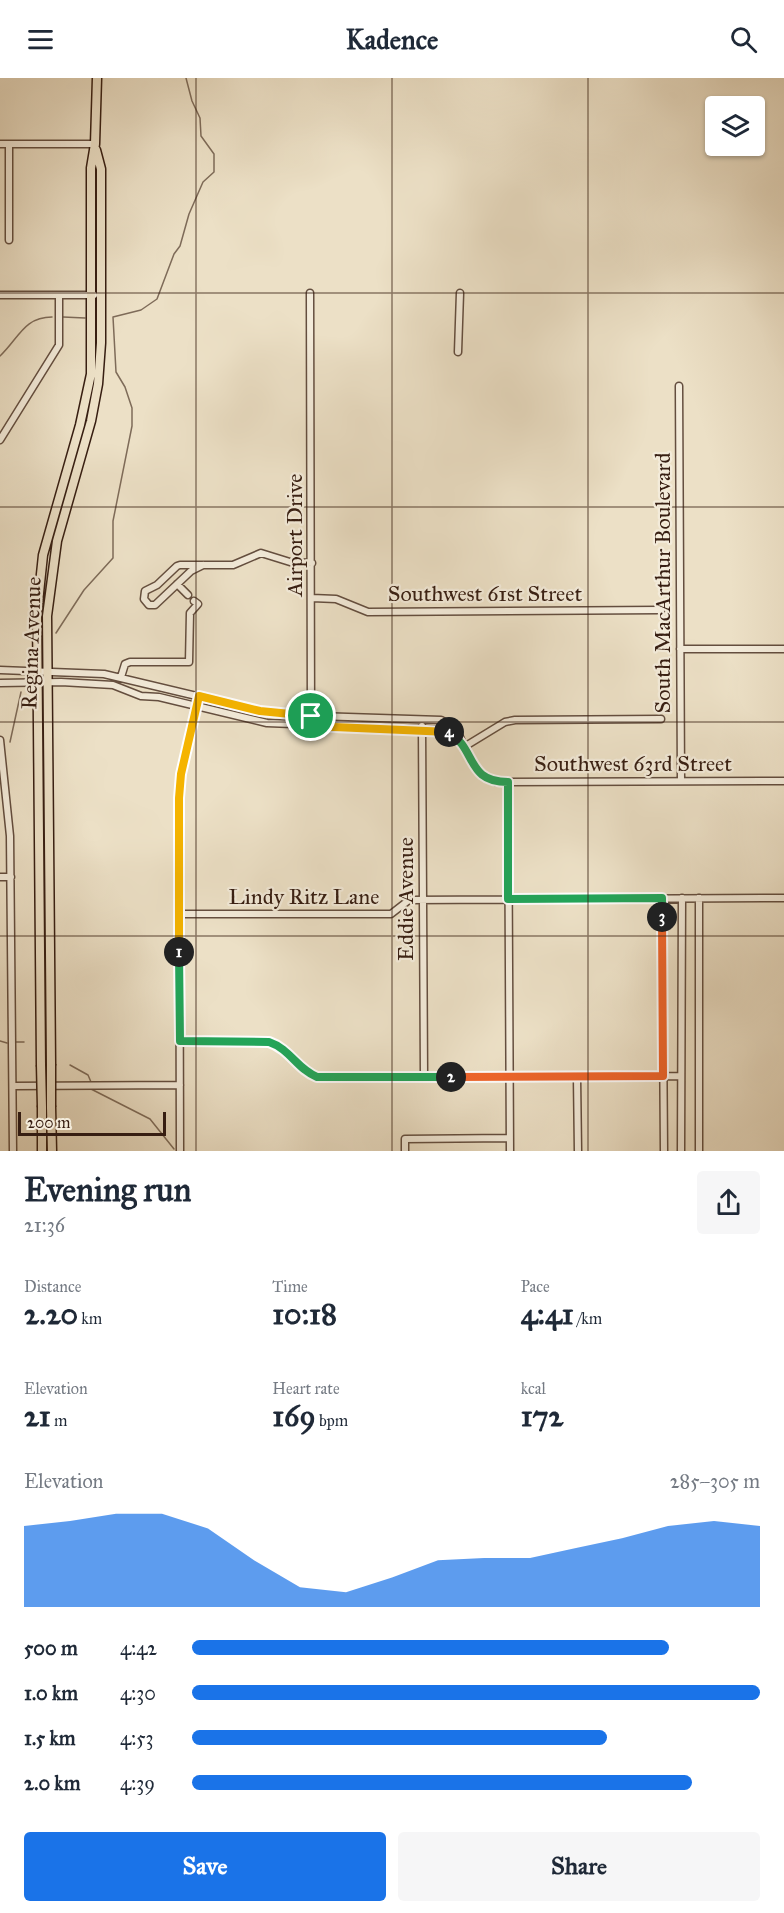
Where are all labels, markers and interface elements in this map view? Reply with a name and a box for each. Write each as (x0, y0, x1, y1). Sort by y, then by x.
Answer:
icon: menu (24, 23, 57, 56)
text: Kadence (346, 23, 438, 56)
icon: search (727, 23, 760, 56)
map controls (705, 96, 765, 156)
button: layers (705, 96, 765, 156)
street label: South MacArthur Boulevard (649, 453, 676, 713)
street label: Airport Drive (281, 474, 308, 597)
street label: Regina Avenue (15, 576, 47, 710)
street label: Southwest 61st Street (388, 580, 582, 607)
pin (285, 690, 336, 741)
icon: arrive (294, 699, 327, 732)
pin: 4 (434, 717, 464, 747)
text: 4 (445, 722, 453, 741)
street label: Southwest 63rd Street (534, 750, 732, 777)
street label: Eddie Avenue (392, 837, 419, 961)
street label: Lindy Ritz Lane (229, 883, 379, 910)
pin: 3 (647, 902, 677, 932)
text: 3 (659, 907, 665, 926)
pin: 1 (164, 937, 194, 967)
text: 1 (176, 942, 182, 961)
pin: 2 (436, 1062, 466, 1092)
text: 2 (447, 1067, 455, 1086)
scale bar (18, 1109, 166, 1136)
text: 200 m (27, 1113, 70, 1132)
text: Evening run (24, 1170, 191, 1210)
button: share (697, 1171, 760, 1234)
text: 21:36 (24, 1213, 65, 1237)
text: Distance (24, 1277, 81, 1296)
text: Time (272, 1277, 308, 1296)
text: Pace (521, 1277, 550, 1296)
text: 2.20 (24, 1296, 78, 1332)
text: 10:18 (272, 1296, 337, 1332)
text: 4:41 (521, 1296, 574, 1332)
text: km (78, 1309, 102, 1328)
text: /km (574, 1309, 602, 1328)
text: Elevation (24, 1379, 88, 1398)
text: Heart rate (272, 1379, 340, 1398)
text: kcal (521, 1379, 546, 1398)
text: 21 (24, 1398, 51, 1434)
text: 169 (272, 1398, 316, 1434)
text: 172 (521, 1398, 563, 1434)
text: m (51, 1411, 68, 1430)
text: bpm (316, 1411, 348, 1430)
text: Elevation (24, 1469, 103, 1493)
text: 285–305 m (670, 1469, 760, 1493)
text: 500 m (24, 1636, 78, 1660)
text: 4:42 (120, 1636, 157, 1660)
text: 1.0 km (24, 1681, 78, 1705)
text: 4:30 (120, 1681, 156, 1705)
text: 1.5 km (24, 1726, 75, 1750)
text: 4:53 (120, 1726, 153, 1750)
text: 2.0 km (24, 1771, 80, 1795)
text: 4:39 (120, 1771, 155, 1795)
button: Save (24, 1832, 386, 1901)
button: Share (398, 1832, 760, 1901)

